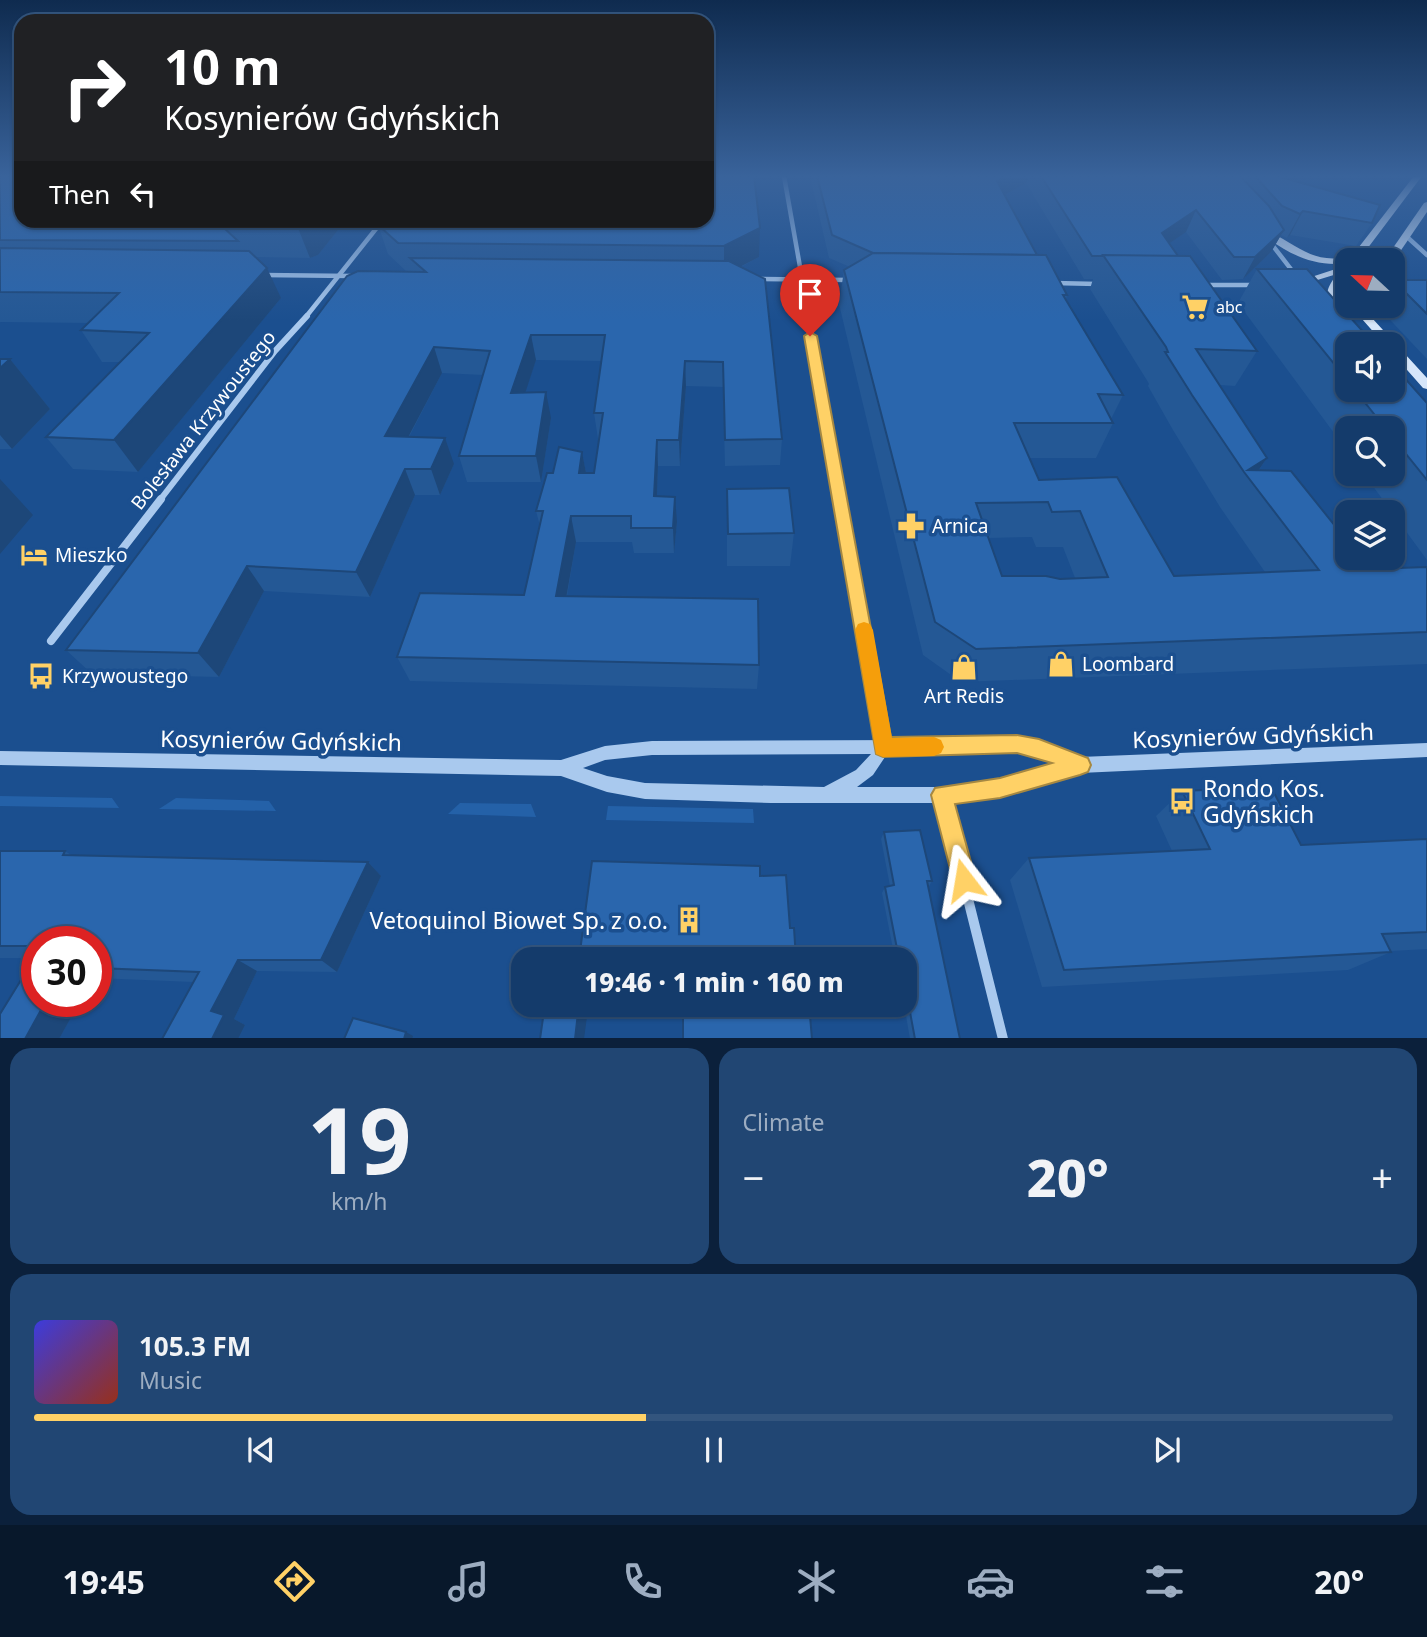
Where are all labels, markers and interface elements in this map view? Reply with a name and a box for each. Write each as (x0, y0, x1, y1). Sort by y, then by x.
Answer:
text: 10 m (164, 33, 281, 99)
icon: right (49, 42, 140, 133)
text: Kosynierów Gdyńskich (164, 96, 501, 139)
icon: left (124, 175, 162, 213)
text: Then (49, 176, 110, 212)
north arrow (1335, 248, 1405, 318)
map controls (1335, 248, 1405, 570)
pin (780, 264, 840, 336)
icon: arrive (791, 275, 829, 313)
supermarket icon: abc (1180, 292, 1210, 322)
place label: abc (1216, 296, 1243, 318)
street label: Bolesława Krzywoustego (125, 325, 281, 515)
button: sound (1335, 332, 1405, 402)
button: search (1335, 416, 1405, 486)
button: layers (1335, 500, 1405, 570)
pharmacy icon: Arnica (896, 511, 926, 541)
place label: Arnica (932, 513, 988, 539)
hotel icon: Mieszko (19, 540, 49, 570)
place label: Mieszko (55, 542, 128, 568)
shop icon: Loombard (1046, 649, 1076, 679)
place label: Loombard (1082, 651, 1174, 677)
shop icon: Art Redis (949, 652, 979, 682)
bus stop icon: Krzywoustego (26, 661, 56, 691)
place label: Krzywoustego (62, 663, 188, 689)
place label: Art Redis (924, 683, 1004, 709)
street label: Kosynierów Gdyńskich (1132, 715, 1374, 755)
street label: Kosynierów Gdyńskich (160, 722, 402, 758)
place label: Rondo Kos. Gdyńskich (1203, 772, 1325, 830)
bus stop icon: Rondo Kos. Gdyńskich (1167, 786, 1197, 816)
position arrow (927, 843, 1001, 917)
place label: Vetoquinol Biowet Sp. z o.o. (370, 904, 668, 936)
building icon: Vetoquinol Biowet Sp. z o.o. (674, 905, 704, 935)
speed limit sign: 30 (21, 926, 112, 1017)
text: 19:46 · 1 min · 160 m (584, 964, 844, 1000)
text: 19 (307, 1077, 411, 1201)
text: Climate (743, 1106, 825, 1138)
text: 20° (1027, 1141, 1109, 1212)
text: − (743, 1151, 764, 1203)
text: + (1371, 1151, 1393, 1203)
text: km/h (331, 1185, 388, 1217)
text: 105.3 FM (139, 1328, 251, 1364)
text: Music (139, 1364, 202, 1396)
icon: previous (242, 1431, 280, 1469)
icon: pause (695, 1431, 733, 1469)
icon: next (1148, 1431, 1186, 1469)
icon: directions (270, 1557, 319, 1606)
icon: music (444, 1557, 493, 1606)
icon: phone (618, 1557, 667, 1606)
icon: climate (792, 1557, 841, 1606)
icon: car (966, 1557, 1015, 1606)
icon: filters (1140, 1557, 1189, 1606)
text: 19:45 (63, 1560, 145, 1603)
text: 20° (1314, 1560, 1364, 1603)

